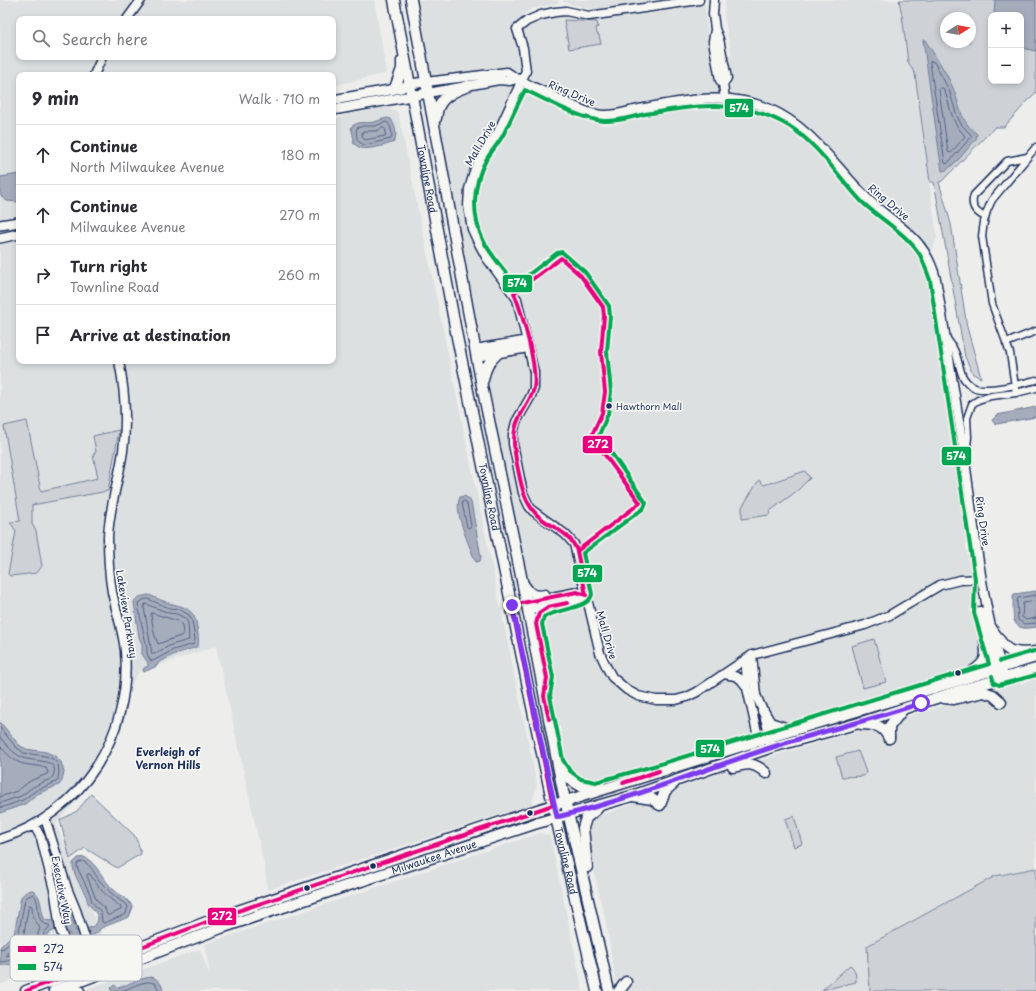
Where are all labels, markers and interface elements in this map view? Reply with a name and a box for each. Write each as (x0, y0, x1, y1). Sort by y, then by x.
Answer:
north arrow (940, 12, 976, 48)
map controls (988, 12, 1024, 84)
button: + (988, 12, 1024, 48)
search box (16, 16, 336, 60)
icon: search (30, 27, 52, 49)
text: Search here (62, 27, 148, 50)
button: − (988, 48, 1024, 84)
street label: Ring Drive (546, 76, 598, 109)
text: 9 min (32, 85, 79, 111)
text: Walk · 710 m (239, 89, 320, 108)
line badge: 574 (724, 98, 754, 118)
text: 574 (729, 99, 750, 116)
street label: Mall Drive (461, 117, 499, 168)
text: Continue (70, 134, 138, 157)
icon: ahead (32, 144, 54, 166)
street label: Townline Road (414, 144, 442, 214)
text: 180 m (281, 145, 320, 164)
text: North Milwaukee Avenue (70, 157, 225, 176)
street label: Ring Drive (865, 180, 913, 223)
text: Continue (70, 194, 138, 217)
icon: ahead (32, 204, 54, 226)
text: 270 m (279, 205, 320, 224)
text: Milwaukee Avenue (70, 217, 186, 236)
text: Turn right (70, 254, 147, 277)
icon: right (32, 264, 54, 286)
text: 260 m (278, 265, 320, 284)
line badge: 574 (502, 274, 533, 293)
text: 574 (507, 274, 528, 291)
text: Townline Road (70, 277, 159, 296)
text: Arrive at destination (70, 323, 231, 346)
icon: arrive (32, 324, 54, 346)
place label: Hawthorn Mall (616, 399, 682, 413)
marker: Hawthorn Mall (604, 401, 614, 411)
line badge: 272 (582, 435, 613, 454)
text: 272 (587, 435, 609, 452)
line badge: 574 (941, 446, 972, 466)
text: 574 (946, 447, 967, 464)
street label: Townline Road (476, 462, 504, 532)
street label: Ring Drive (973, 495, 994, 547)
line badge: 574 (572, 564, 603, 583)
text: 574 (577, 564, 598, 581)
street label: Lakeview Parkway (112, 569, 142, 659)
route end (503, 596, 521, 614)
street label: Mall Drive (593, 609, 622, 661)
unlabelled marker (953, 668, 963, 678)
route start (912, 694, 930, 712)
line badge: 574 (695, 739, 725, 758)
text: 574 (700, 740, 721, 757)
district label: Everleigh of Vernon Hills (135, 743, 201, 773)
unlabelled marker (525, 808, 535, 818)
street label: Townline Road (551, 826, 582, 896)
street label: Milwaukee Avenue (389, 835, 479, 878)
street label: Executive Way (49, 854, 77, 926)
unlabelled marker (368, 861, 378, 871)
unlabelled marker (302, 883, 312, 893)
line badge: 272 (207, 907, 237, 926)
text: 272 (211, 907, 233, 924)
legend (10, 935, 142, 981)
text: 272 (43, 940, 65, 957)
text: 574 (43, 958, 63, 975)

